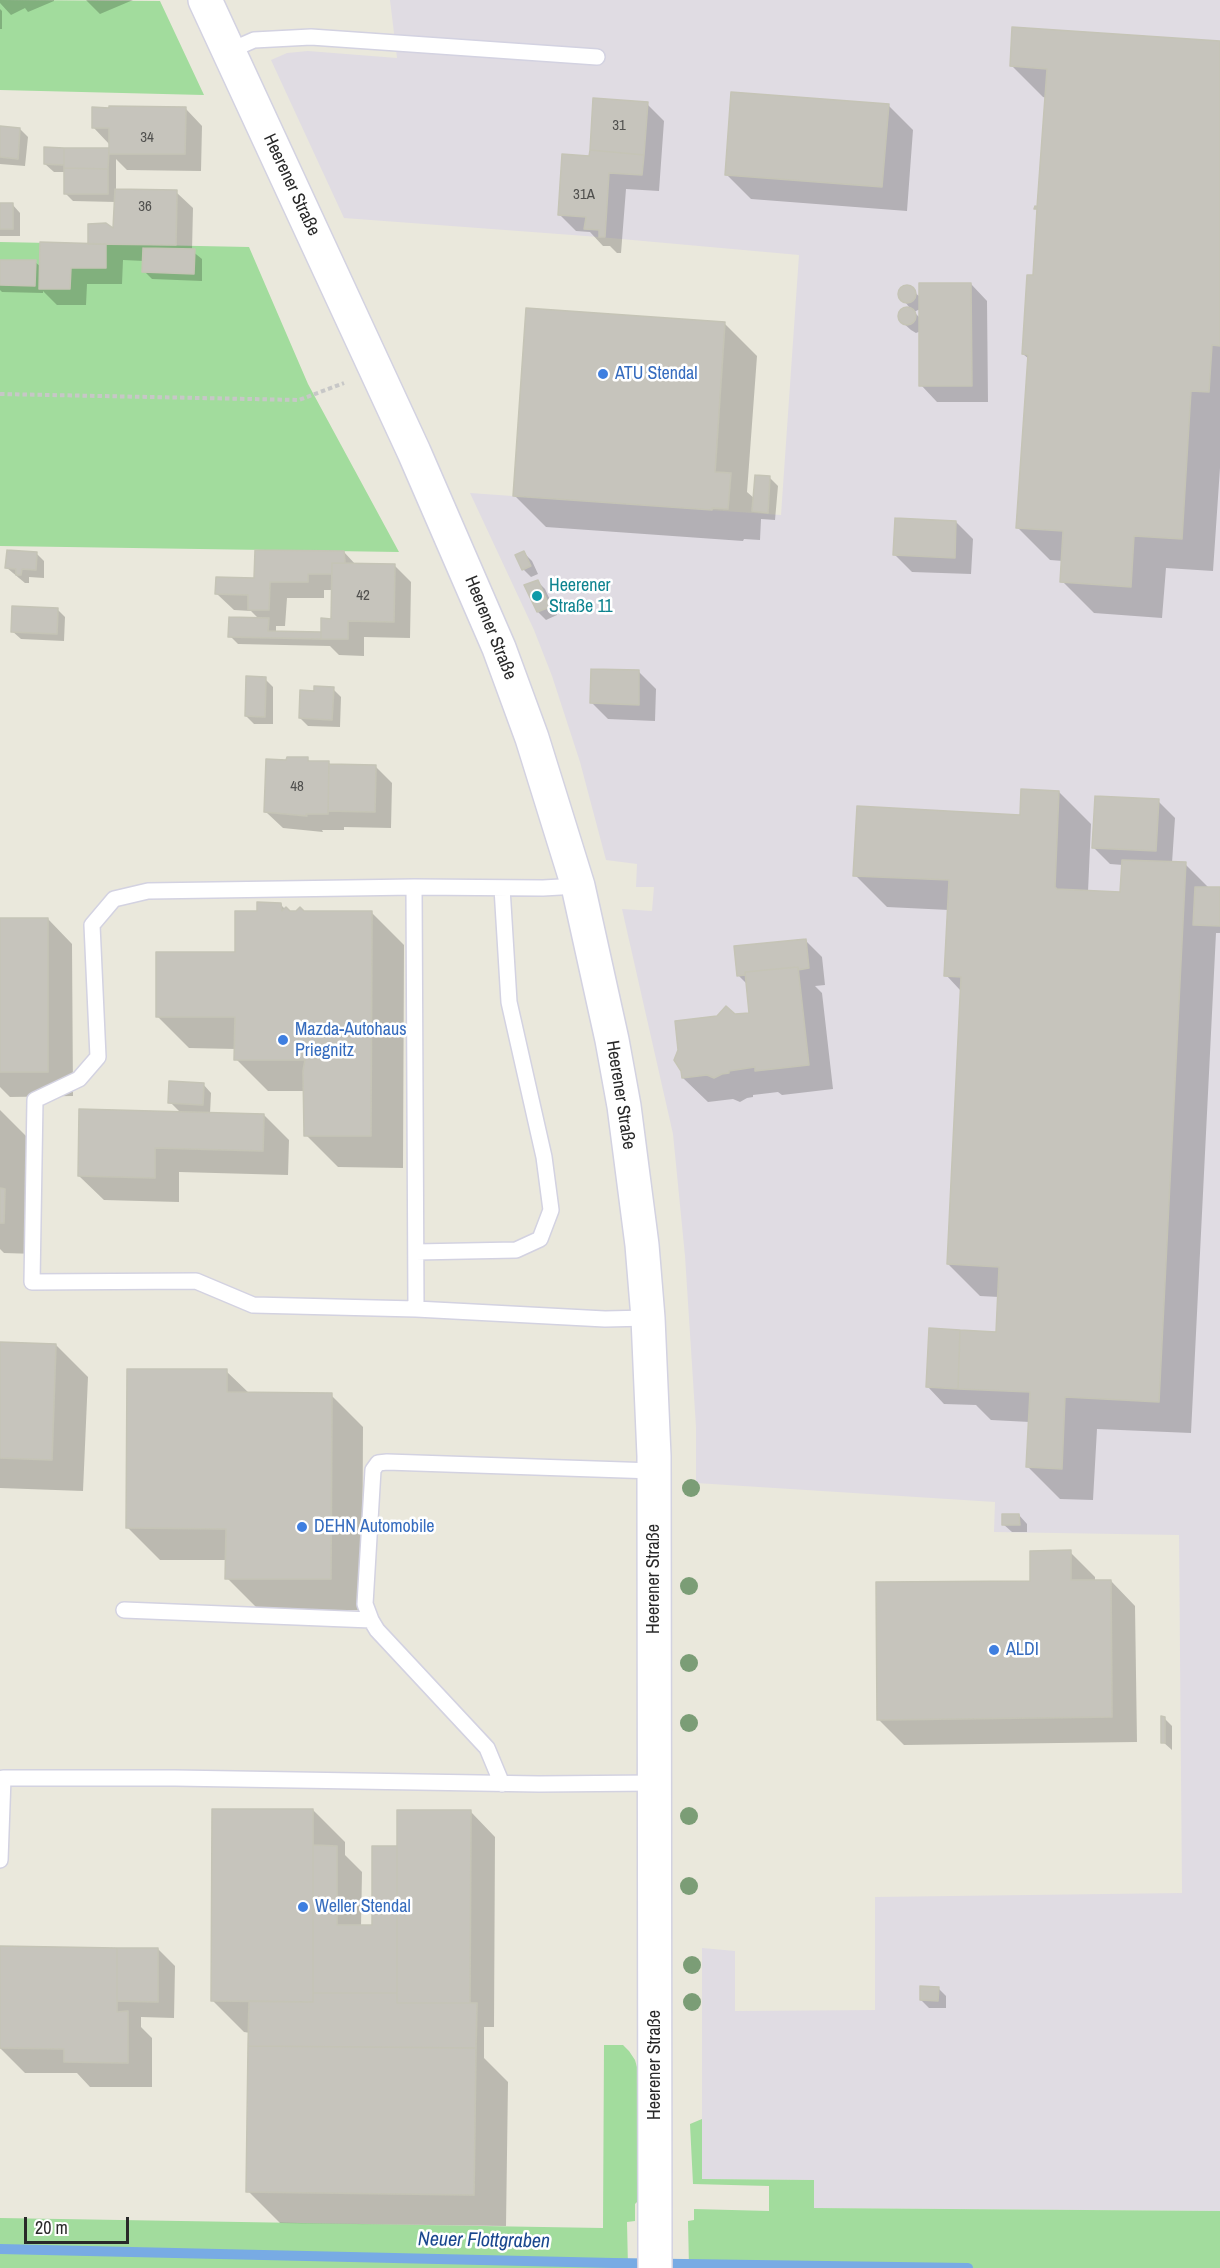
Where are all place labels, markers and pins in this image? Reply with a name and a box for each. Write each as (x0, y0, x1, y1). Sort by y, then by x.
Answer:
place label: ATU Stendal (615, 363, 698, 385)
marker: ATU Stendal (596, 367, 610, 381)
place label: Heerener Straße 11 (549, 575, 613, 618)
marker: Heerener Straße 11 (530, 589, 544, 603)
place label: Mazda-Autohaus Priegnitz (295, 1019, 407, 1062)
marker: Mazda-Autohaus Priegnitz (276, 1033, 290, 1047)
place label: DEHN Automobile (314, 1516, 435, 1538)
marker: DEHN Automobile (295, 1520, 309, 1534)
place label: ALDI (1006, 1639, 1039, 1661)
marker: ALDI (987, 1643, 1001, 1657)
place label: Weller Stendal (315, 1896, 411, 1918)
marker: Weller Stendal (296, 1900, 310, 1914)

